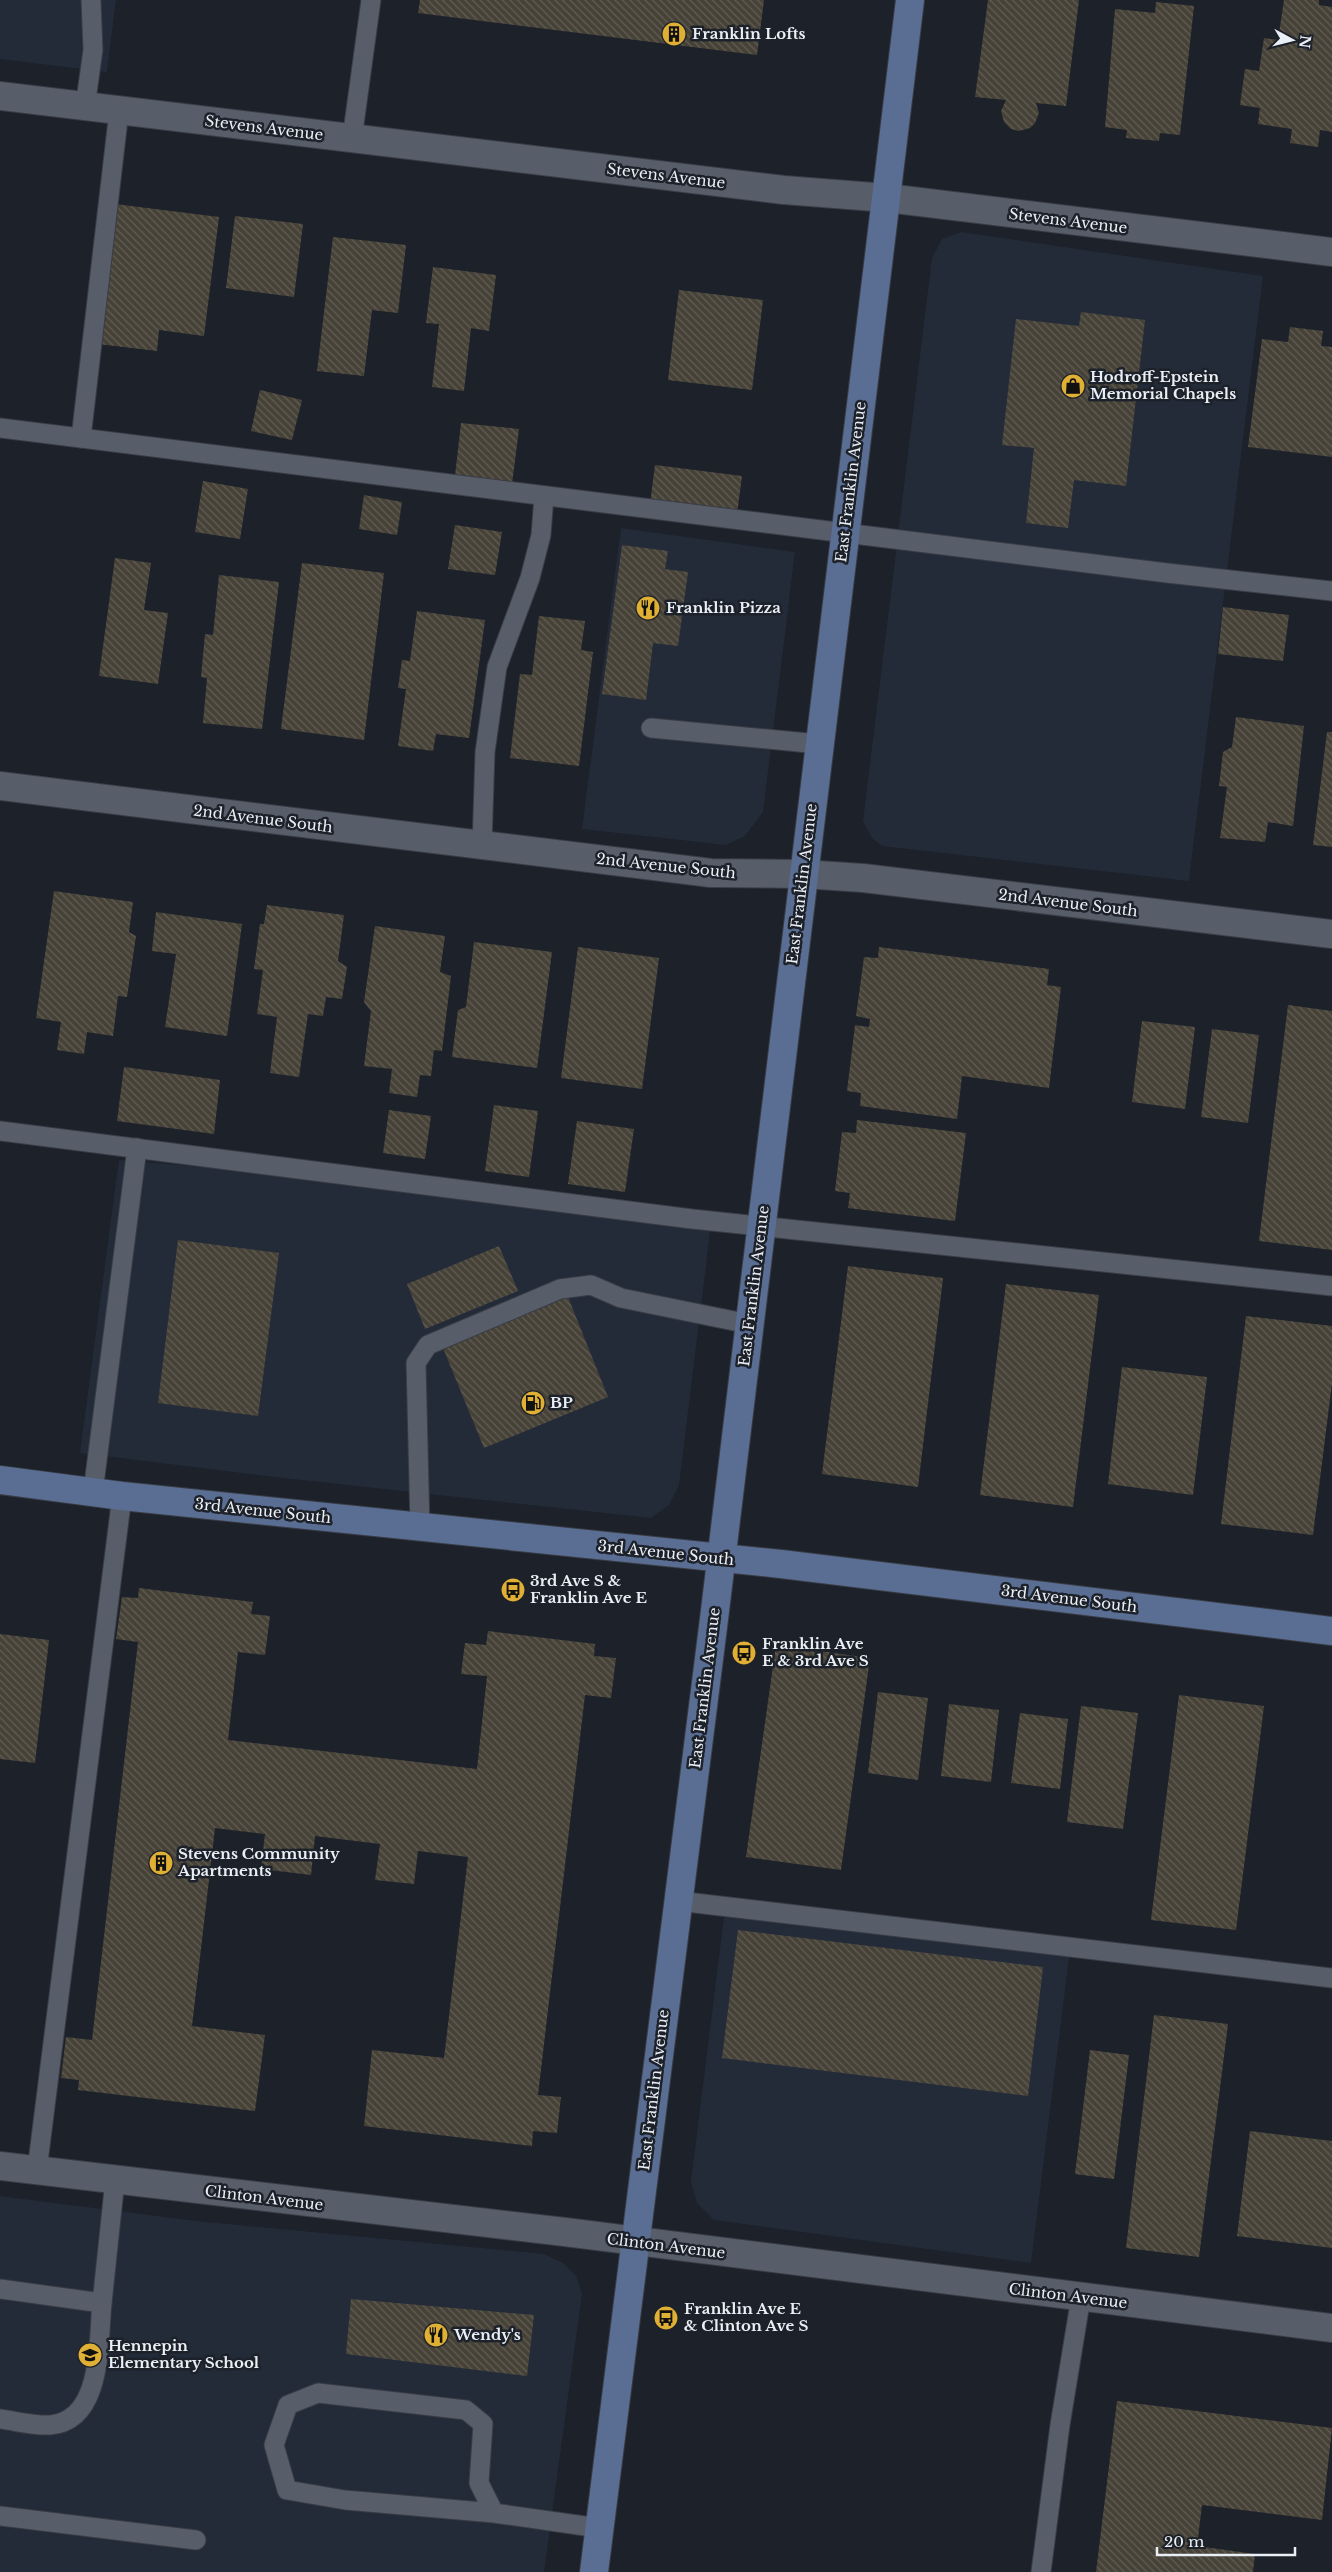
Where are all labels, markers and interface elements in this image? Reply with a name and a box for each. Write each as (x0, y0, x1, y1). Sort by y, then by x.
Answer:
north arrow (1267, 15, 1317, 65)
building icon: Franklin Lofts (661, 21, 687, 47)
place label: Franklin Lofts (692, 24, 806, 43)
text: N (1295, 34, 1315, 49)
street label: Stevens Avenue (204, 111, 324, 144)
street label: Stevens Avenue (606, 159, 726, 192)
street label: Stevens Avenue (1008, 204, 1128, 237)
place label: Hodroff-Epstein Memorial Chapels (1090, 367, 1236, 403)
shop icon: Hodroff-Epstein Memorial Chapels (1060, 373, 1086, 399)
street label: East Franklin Avenue (831, 400, 870, 564)
restaurant icon: Franklin Pizza (635, 595, 661, 621)
place label: Franklin Pizza (666, 598, 781, 617)
street label: 2nd Avenue South (192, 801, 334, 836)
street label: East Franklin Avenue (782, 802, 821, 966)
street label: 2nd Avenue South (595, 849, 737, 882)
street label: 2nd Avenue South (997, 885, 1139, 920)
street label: East Franklin Avenue (734, 1204, 773, 1368)
fuel station icon: BP (520, 1390, 546, 1416)
place label: BP (550, 1393, 573, 1412)
street label: 3rd Avenue South (194, 1494, 332, 1527)
street label: 3rd Avenue South (597, 1536, 735, 1569)
place label: 3rd Ave S & Franklin Ave E (530, 1571, 647, 1607)
bus stop icon: 3rd Ave S & Franklin Ave E (500, 1577, 526, 1603)
street label: 3rd Avenue South (1000, 1581, 1138, 1616)
street label: East Franklin Avenue (685, 1606, 724, 1770)
place label: Franklin Ave E & 3rd Ave S (762, 1634, 869, 1670)
bus stop icon: Franklin Ave E & 3rd Ave S (731, 1640, 757, 1666)
place label: Stevens Community Apartments (177, 1844, 340, 1880)
building icon: Stevens Community Apartments (148, 1850, 174, 1876)
street label: East Franklin Avenue (634, 2008, 673, 2172)
street label: Clinton Avenue (204, 2181, 324, 2214)
street label: Clinton Avenue (606, 2229, 726, 2262)
street label: Clinton Avenue (1008, 2279, 1128, 2312)
place label: Franklin Ave E & Clinton Ave S (684, 2299, 808, 2335)
bus stop icon: Franklin Ave E & Clinton Ave S (653, 2305, 679, 2331)
restaurant icon: Wendy's (423, 2322, 449, 2348)
place label: Wendy's (453, 2325, 521, 2344)
place label: Hennepin Elementary School (108, 2336, 260, 2372)
school or university icon: Hennepin Elementary School (77, 2342, 103, 2368)
scale bar (1157, 2524, 1294, 2556)
text: 20 m (1164, 2532, 1204, 2551)

